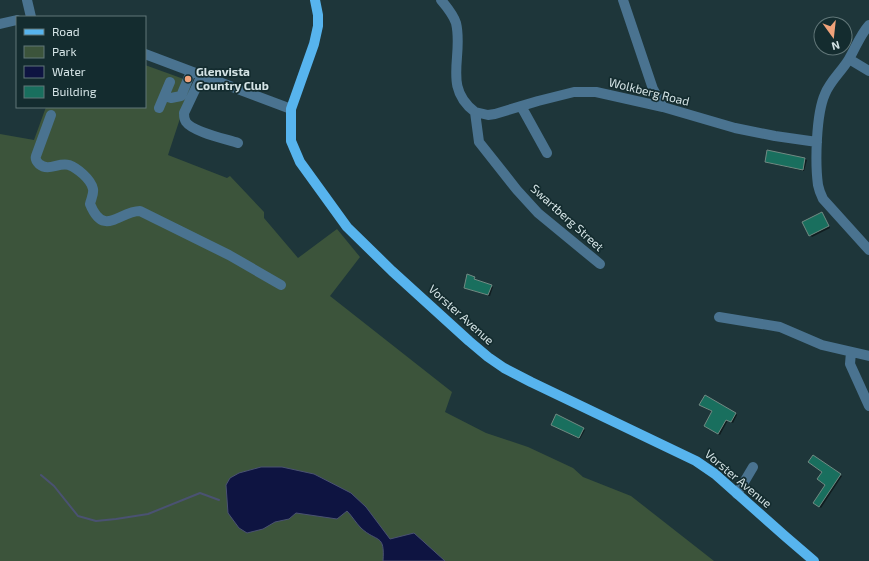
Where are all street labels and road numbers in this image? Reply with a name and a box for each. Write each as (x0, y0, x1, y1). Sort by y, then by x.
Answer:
street label: Wolkberg Road (607, 74, 691, 108)
street label: Swartberg Street (528, 181, 607, 254)
street label: Vorster Avenue (426, 281, 497, 347)
street label: Vorster Avenue (702, 446, 775, 510)

